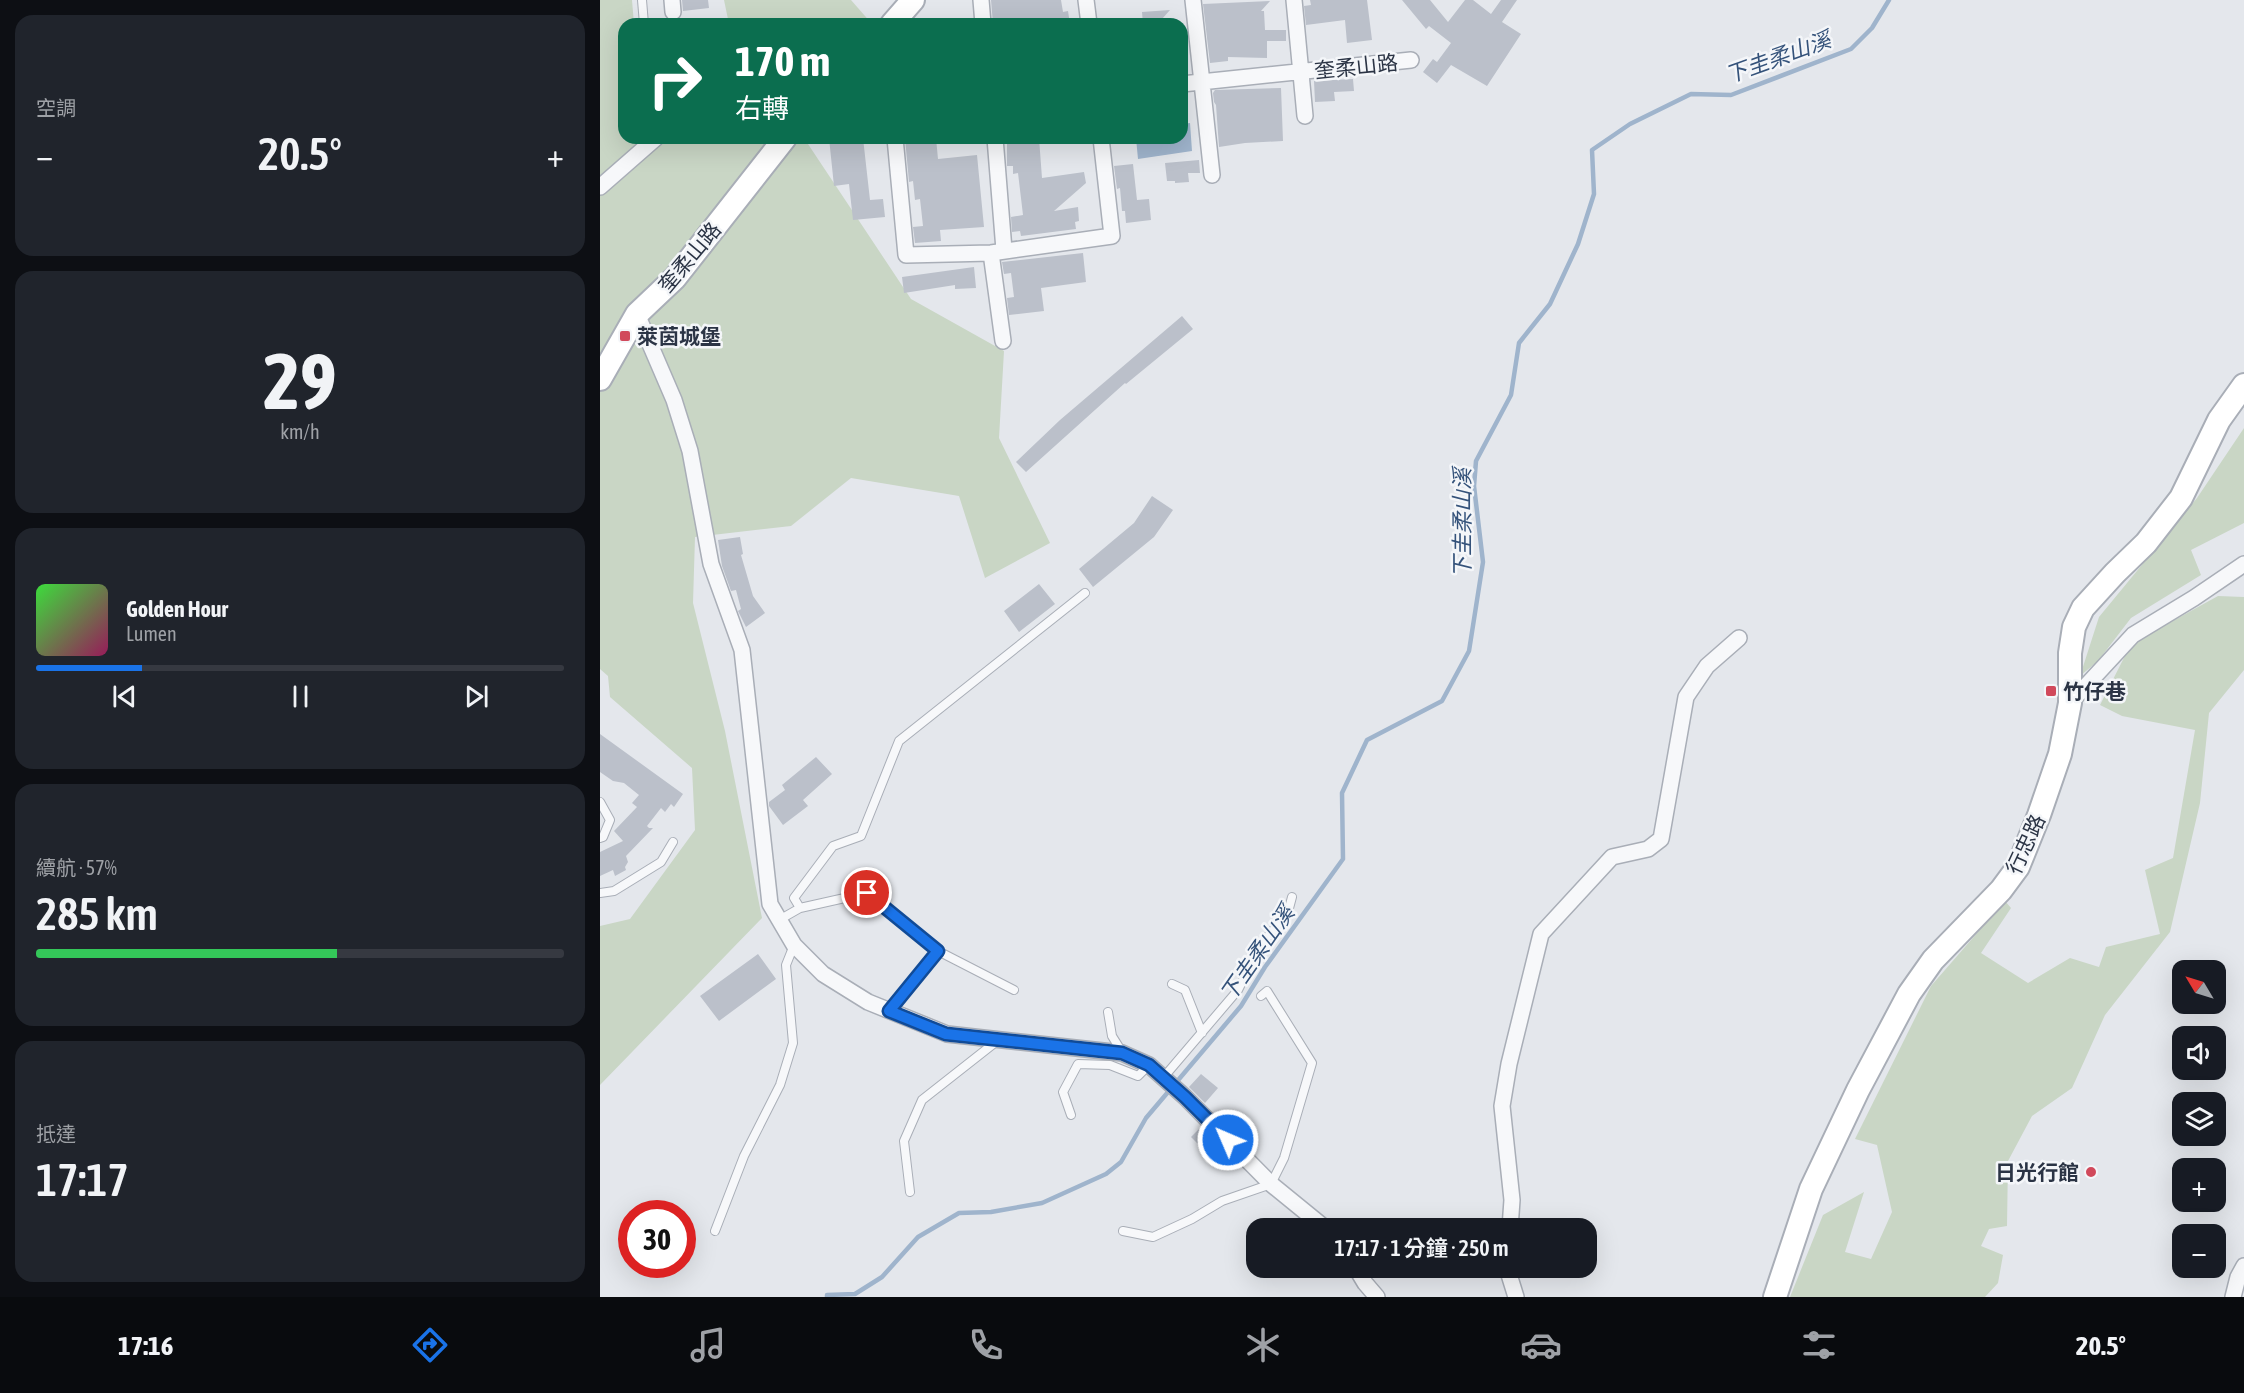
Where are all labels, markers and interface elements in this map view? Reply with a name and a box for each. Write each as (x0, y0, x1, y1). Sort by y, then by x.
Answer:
water label: 下圭柔山溪 (1722, 25, 1837, 88)
text: 170 m (735, 37, 830, 85)
icon: right (636, 42, 714, 120)
street label: 奎柔山路 (1313, 50, 1399, 82)
text: 右轉 (735, 93, 789, 124)
text: 空調 (36, 96, 76, 119)
text: 20.5° (258, 128, 342, 180)
text: − (36, 136, 53, 174)
text: + (547, 136, 564, 174)
street label: 奎柔山路 (653, 217, 725, 297)
place label: 萊茵城堡 (637, 324, 721, 348)
marker: 萊茵城堡 (618, 329, 632, 343)
text: 29 (263, 336, 337, 426)
text: km/h (280, 420, 320, 443)
water label: 下圭柔山溪 (1449, 465, 1475, 578)
text: Golden Hour (126, 596, 228, 622)
text: Lumen (126, 622, 177, 645)
place label: 竹仔巷 (2063, 679, 2126, 703)
icon: previous (108, 680, 141, 713)
icon: pause (284, 680, 317, 713)
icon: next (460, 680, 493, 713)
marker: 竹仔巷 (2044, 684, 2058, 698)
street label: 行忠路 (2001, 810, 2049, 878)
text: 續航 · 57% (36, 856, 117, 879)
pin (841, 867, 892, 918)
icon: arrive (850, 876, 883, 909)
text: 285 km (36, 888, 158, 940)
water label: 下圭柔山溪 (1215, 898, 1301, 1006)
north arrow (2172, 960, 2226, 1014)
map controls (2172, 960, 2226, 1278)
button: sound (2172, 1026, 2226, 1080)
button: layers (2172, 1092, 2226, 1146)
position arrow (1196, 1108, 1260, 1172)
text: 抵達 (36, 1122, 76, 1145)
text: 17:17 (36, 1154, 129, 1206)
button: + (2172, 1158, 2226, 1212)
place label: 日光行館 (1995, 1160, 2079, 1184)
marker: 日光行館 (2084, 1165, 2098, 1179)
speed limit sign: 30 (618, 1200, 696, 1278)
button: − (2172, 1224, 2226, 1278)
text: 17:17 · 1 分鐘 · 250 m (1335, 1235, 1508, 1261)
icon: directions (409, 1324, 451, 1366)
icon: music (687, 1324, 729, 1366)
icon: phone (965, 1324, 1007, 1366)
icon: climate (1242, 1324, 1284, 1366)
icon: car (1520, 1324, 1562, 1366)
icon: filters (1798, 1324, 1840, 1366)
text: 17:16 (118, 1330, 173, 1361)
text: 20.5° (2076, 1330, 2126, 1361)

